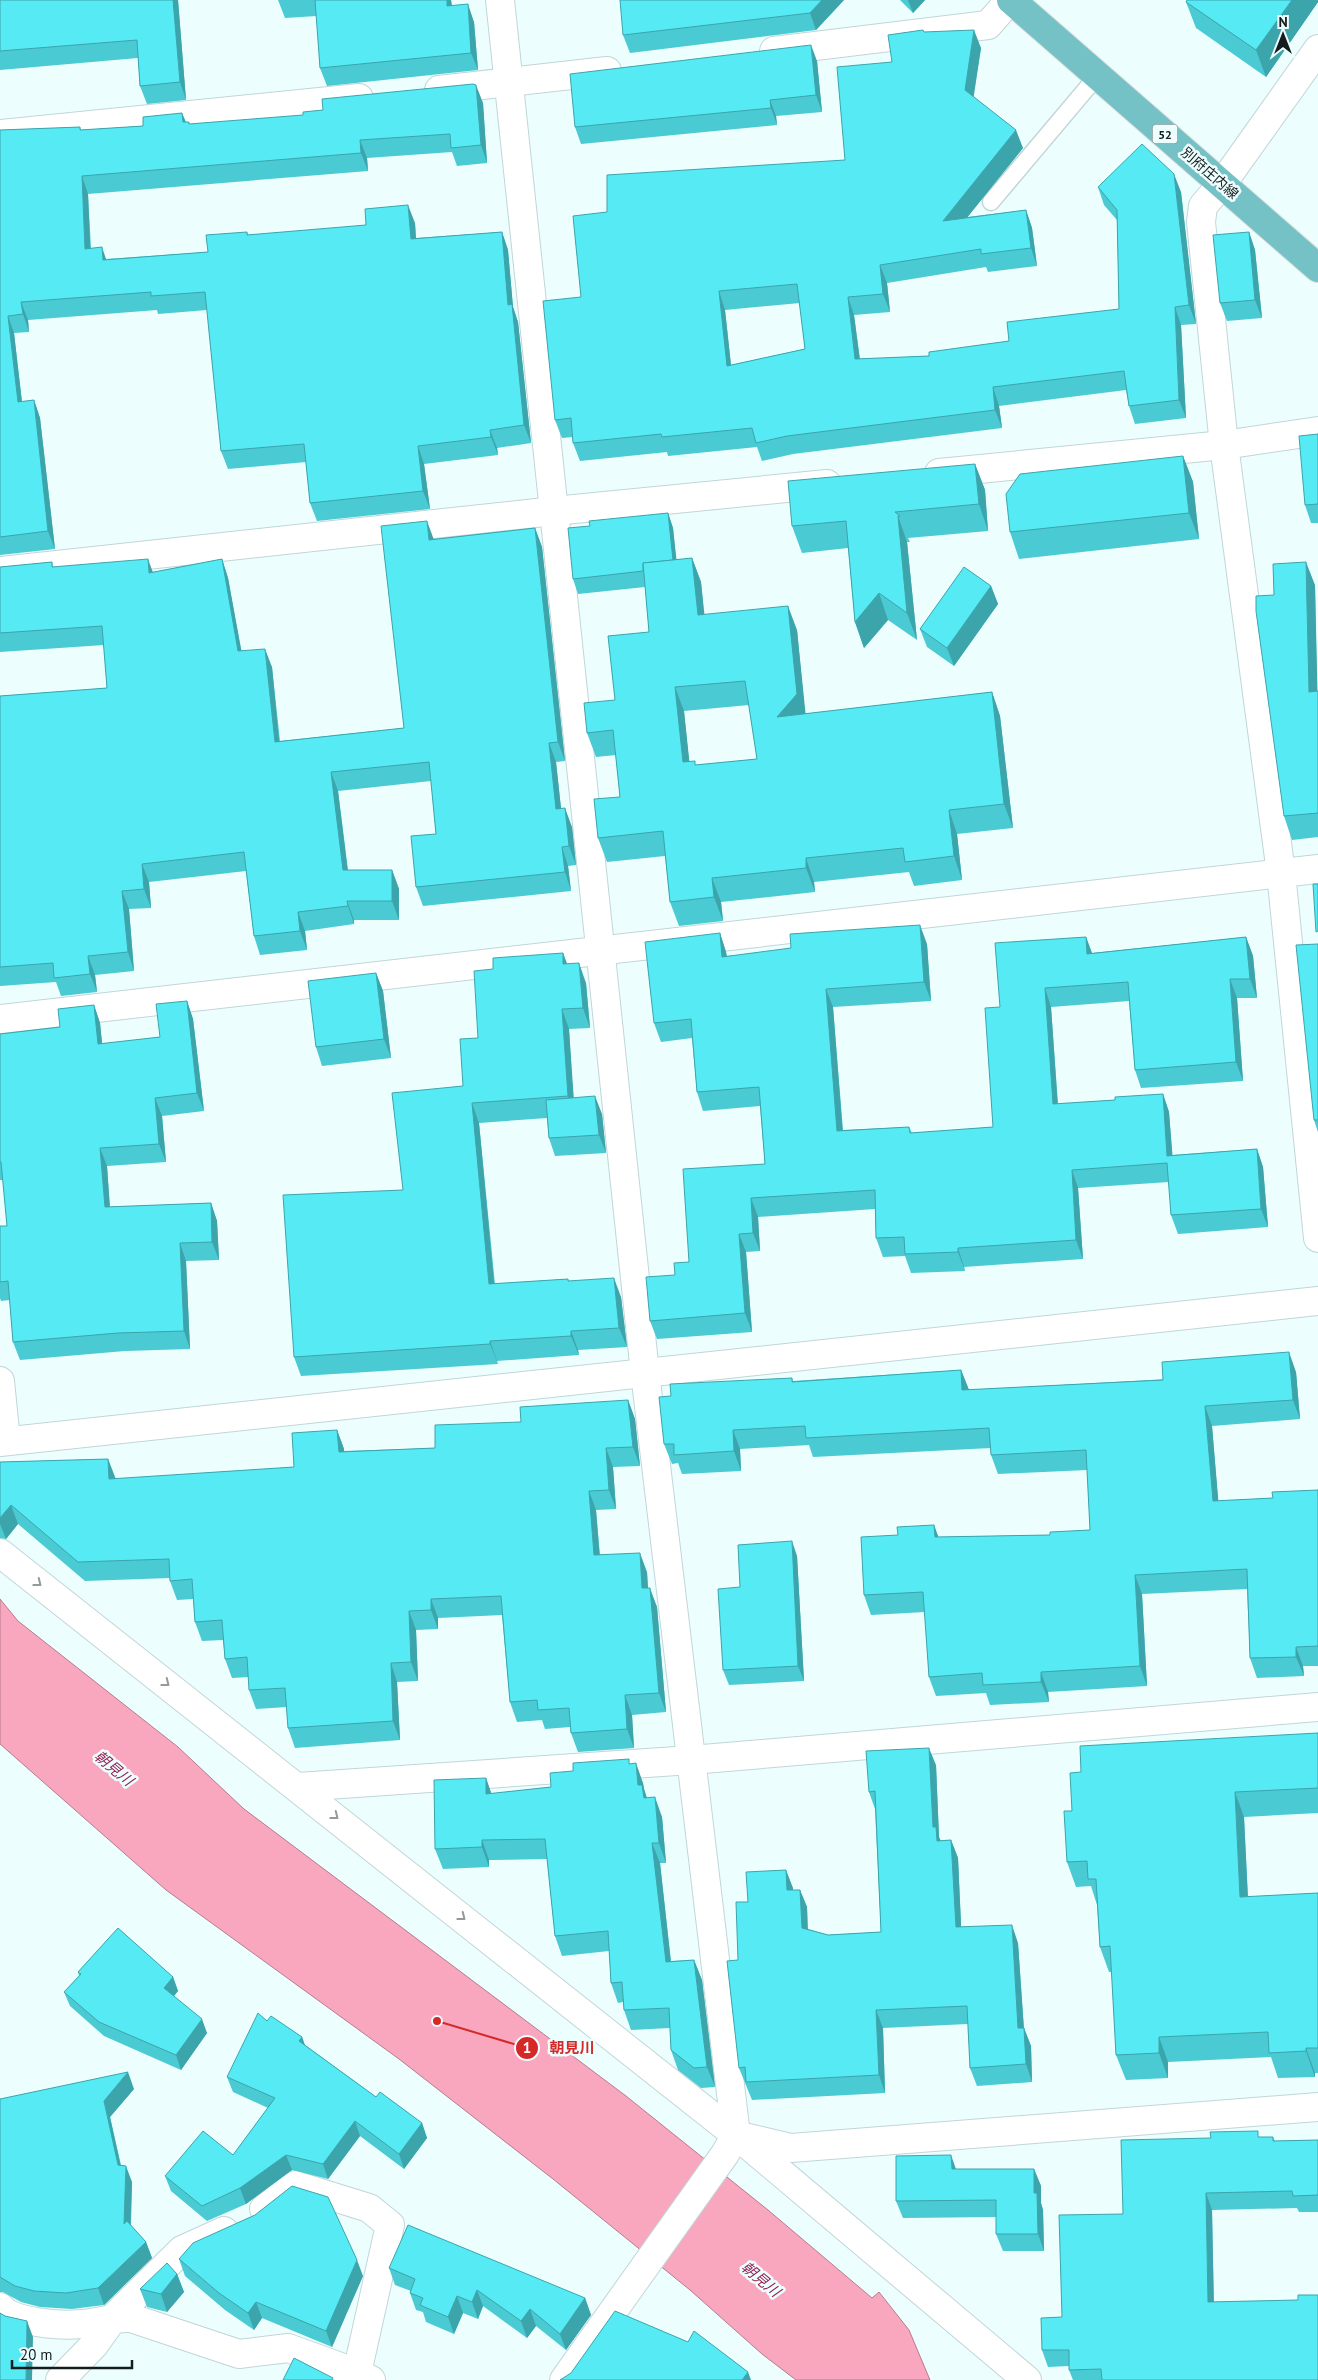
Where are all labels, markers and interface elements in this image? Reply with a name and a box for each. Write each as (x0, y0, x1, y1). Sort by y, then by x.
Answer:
north arrow (1258, 10, 1308, 60)
text: N (1278, 13, 1288, 31)
road number: 52 (1152, 125, 1178, 144)
street label: 別府庄内線 (1178, 143, 1242, 203)
one-way arrow (32, 1577, 41, 1585)
one-way arrow (160, 1678, 169, 1686)
water label: 朝見川 (91, 1746, 139, 1791)
one-way arrow (329, 1811, 338, 1819)
one-way arrow (456, 1912, 465, 1920)
callout: 朝見川 (514, 2033, 604, 2063)
text: 1 (523, 2038, 531, 2057)
text: 朝見川 (549, 2038, 595, 2057)
water label: 朝見川 (738, 2257, 786, 2302)
scale bar (12, 2338, 132, 2370)
text: 20 m (20, 2345, 53, 2364)

